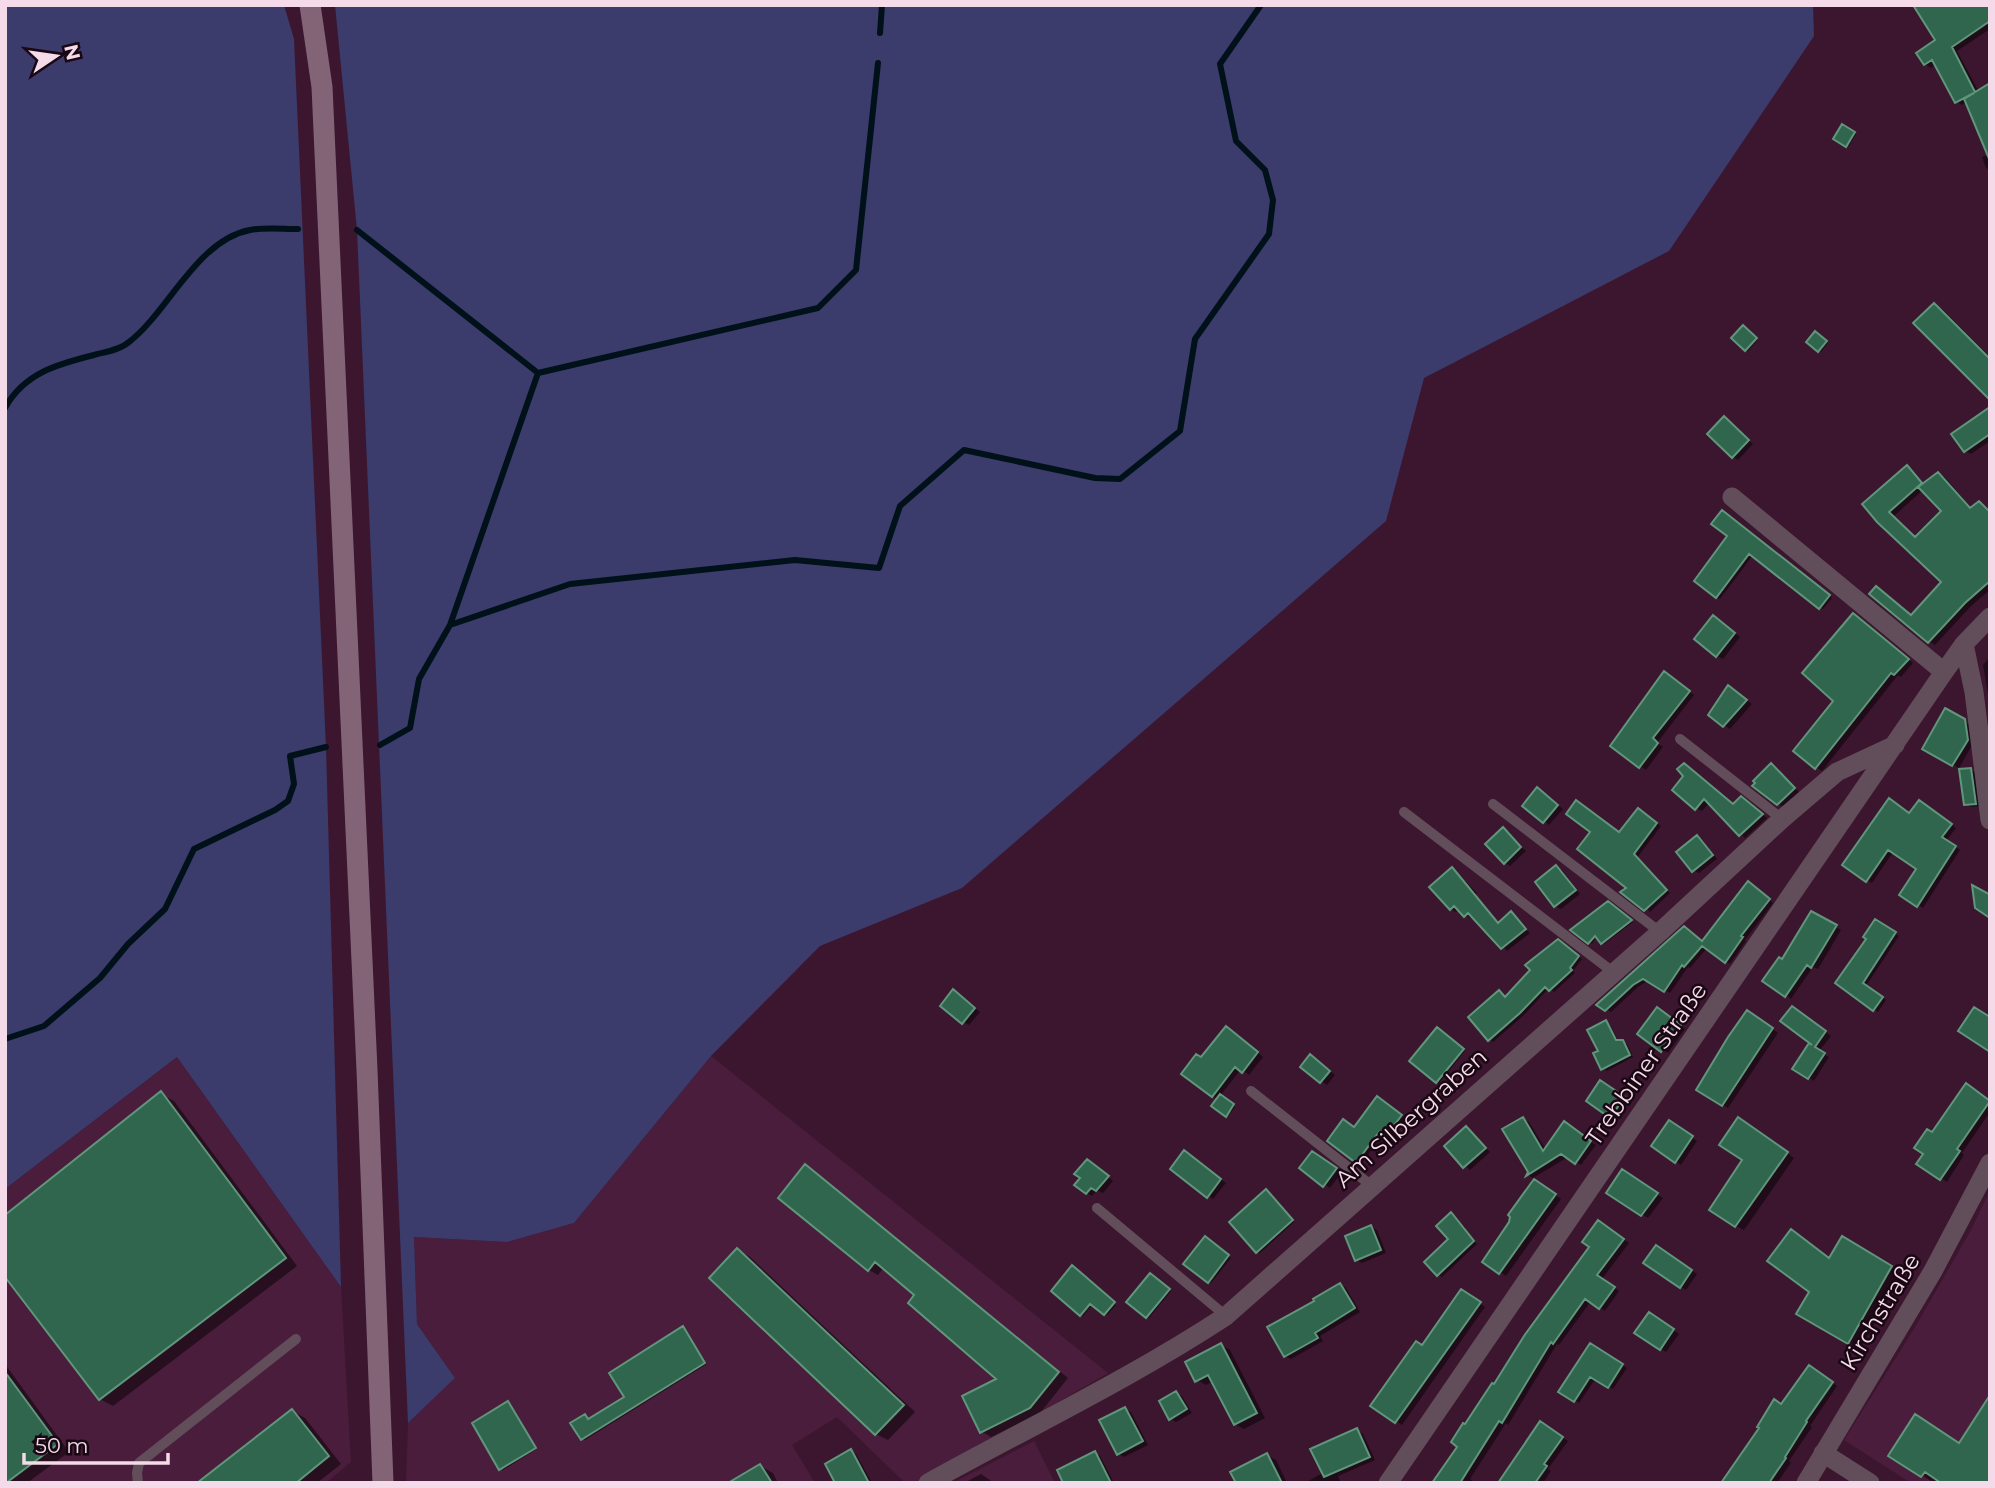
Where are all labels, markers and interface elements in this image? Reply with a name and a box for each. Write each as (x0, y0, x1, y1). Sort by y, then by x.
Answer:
north arrow (21, 21, 91, 91)
text: N (59, 42, 85, 62)
street label: Trebbiner Straße (1579, 977, 1713, 1151)
street label: Am Silbergraben (1329, 1043, 1493, 1193)
street label: Kirchstraße (1834, 1248, 1926, 1376)
scale bar (24, 1422, 168, 1466)
text: 50 m (35, 1433, 89, 1458)

